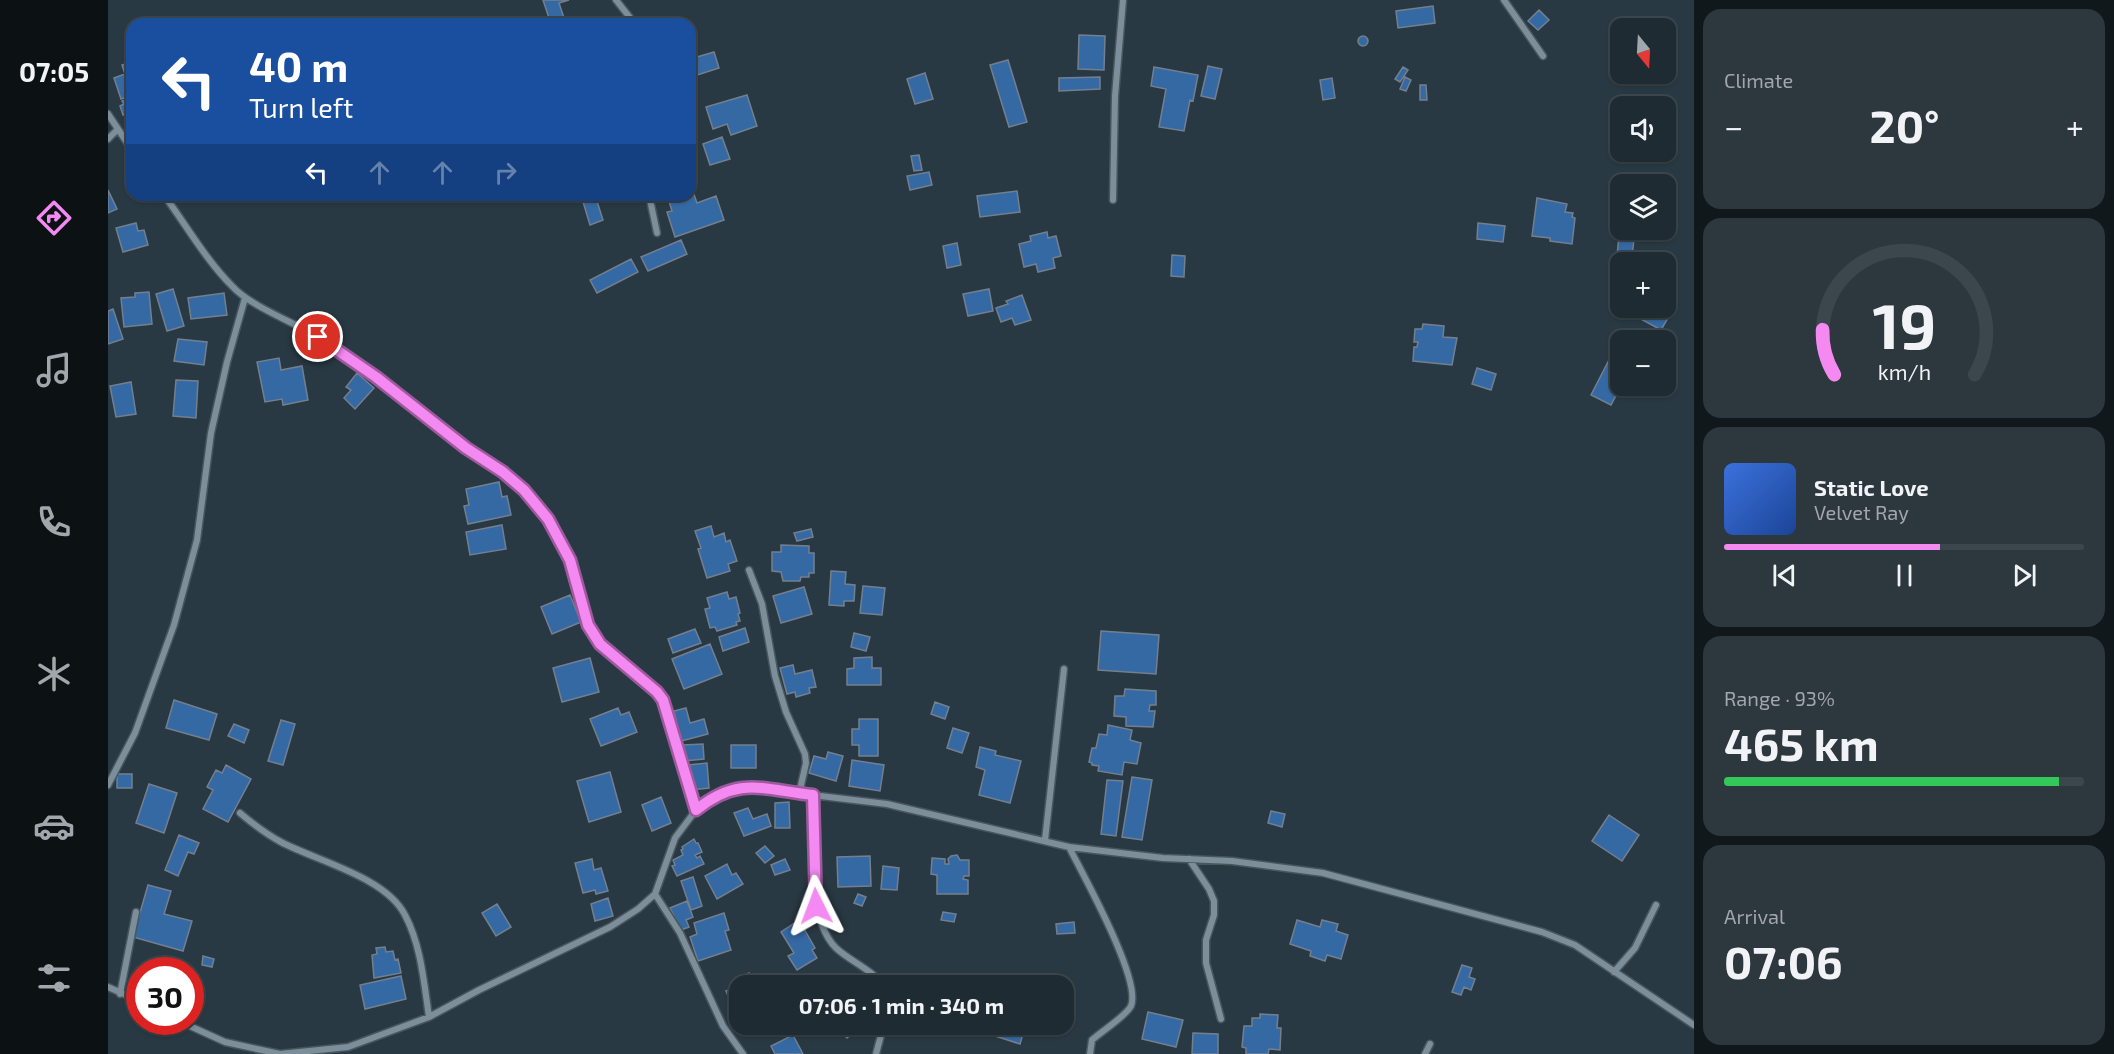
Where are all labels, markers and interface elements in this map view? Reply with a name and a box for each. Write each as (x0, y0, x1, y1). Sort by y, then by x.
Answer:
north arrow (1610, 18, 1676, 84)
map controls (1610, 18, 1676, 396)
text: 40 m (249, 40, 348, 90)
icon: left (150, 42, 228, 120)
text: 07:05 (19, 55, 89, 87)
text: Climate (1724, 68, 1793, 92)
text: Turn left (249, 91, 353, 123)
button: sound (1610, 96, 1676, 162)
text: 20° (1870, 98, 1940, 152)
text: − (1724, 106, 1743, 146)
text: + (2066, 106, 2084, 146)
icon: left (300, 156, 333, 189)
icon: ahead (363, 156, 396, 189)
icon: ahead (426, 156, 459, 189)
icon: right (489, 156, 522, 189)
button: layers (1610, 174, 1676, 240)
icon: directions (33, 197, 75, 239)
button: + (1610, 252, 1676, 318)
text: 19 (1872, 287, 1936, 362)
pin (292, 311, 343, 362)
icon: arrive (301, 320, 334, 353)
button: − (1610, 330, 1676, 396)
icon: music (33, 349, 75, 391)
text: km/h (1877, 359, 1931, 384)
text: Static Love (1814, 474, 1929, 500)
text: Velvet Ray (1814, 500, 1909, 524)
icon: phone (33, 501, 75, 543)
icon: previous (1768, 559, 1801, 592)
icon: pause (1888, 559, 1921, 592)
icon: next (2008, 559, 2041, 592)
icon: climate (33, 653, 75, 695)
text: Range · 93% (1724, 686, 1835, 710)
text: 465 km (1724, 716, 1879, 770)
icon: car (33, 805, 75, 847)
position arrow (784, 874, 848, 938)
text: Arrival (1724, 904, 1785, 928)
text: 07:06 (1724, 934, 1843, 988)
icon: filters (33, 957, 75, 999)
speed limit sign: 30 (126, 957, 204, 1035)
text: 07:06 · 1 min · 340 m (799, 992, 1004, 1018)

